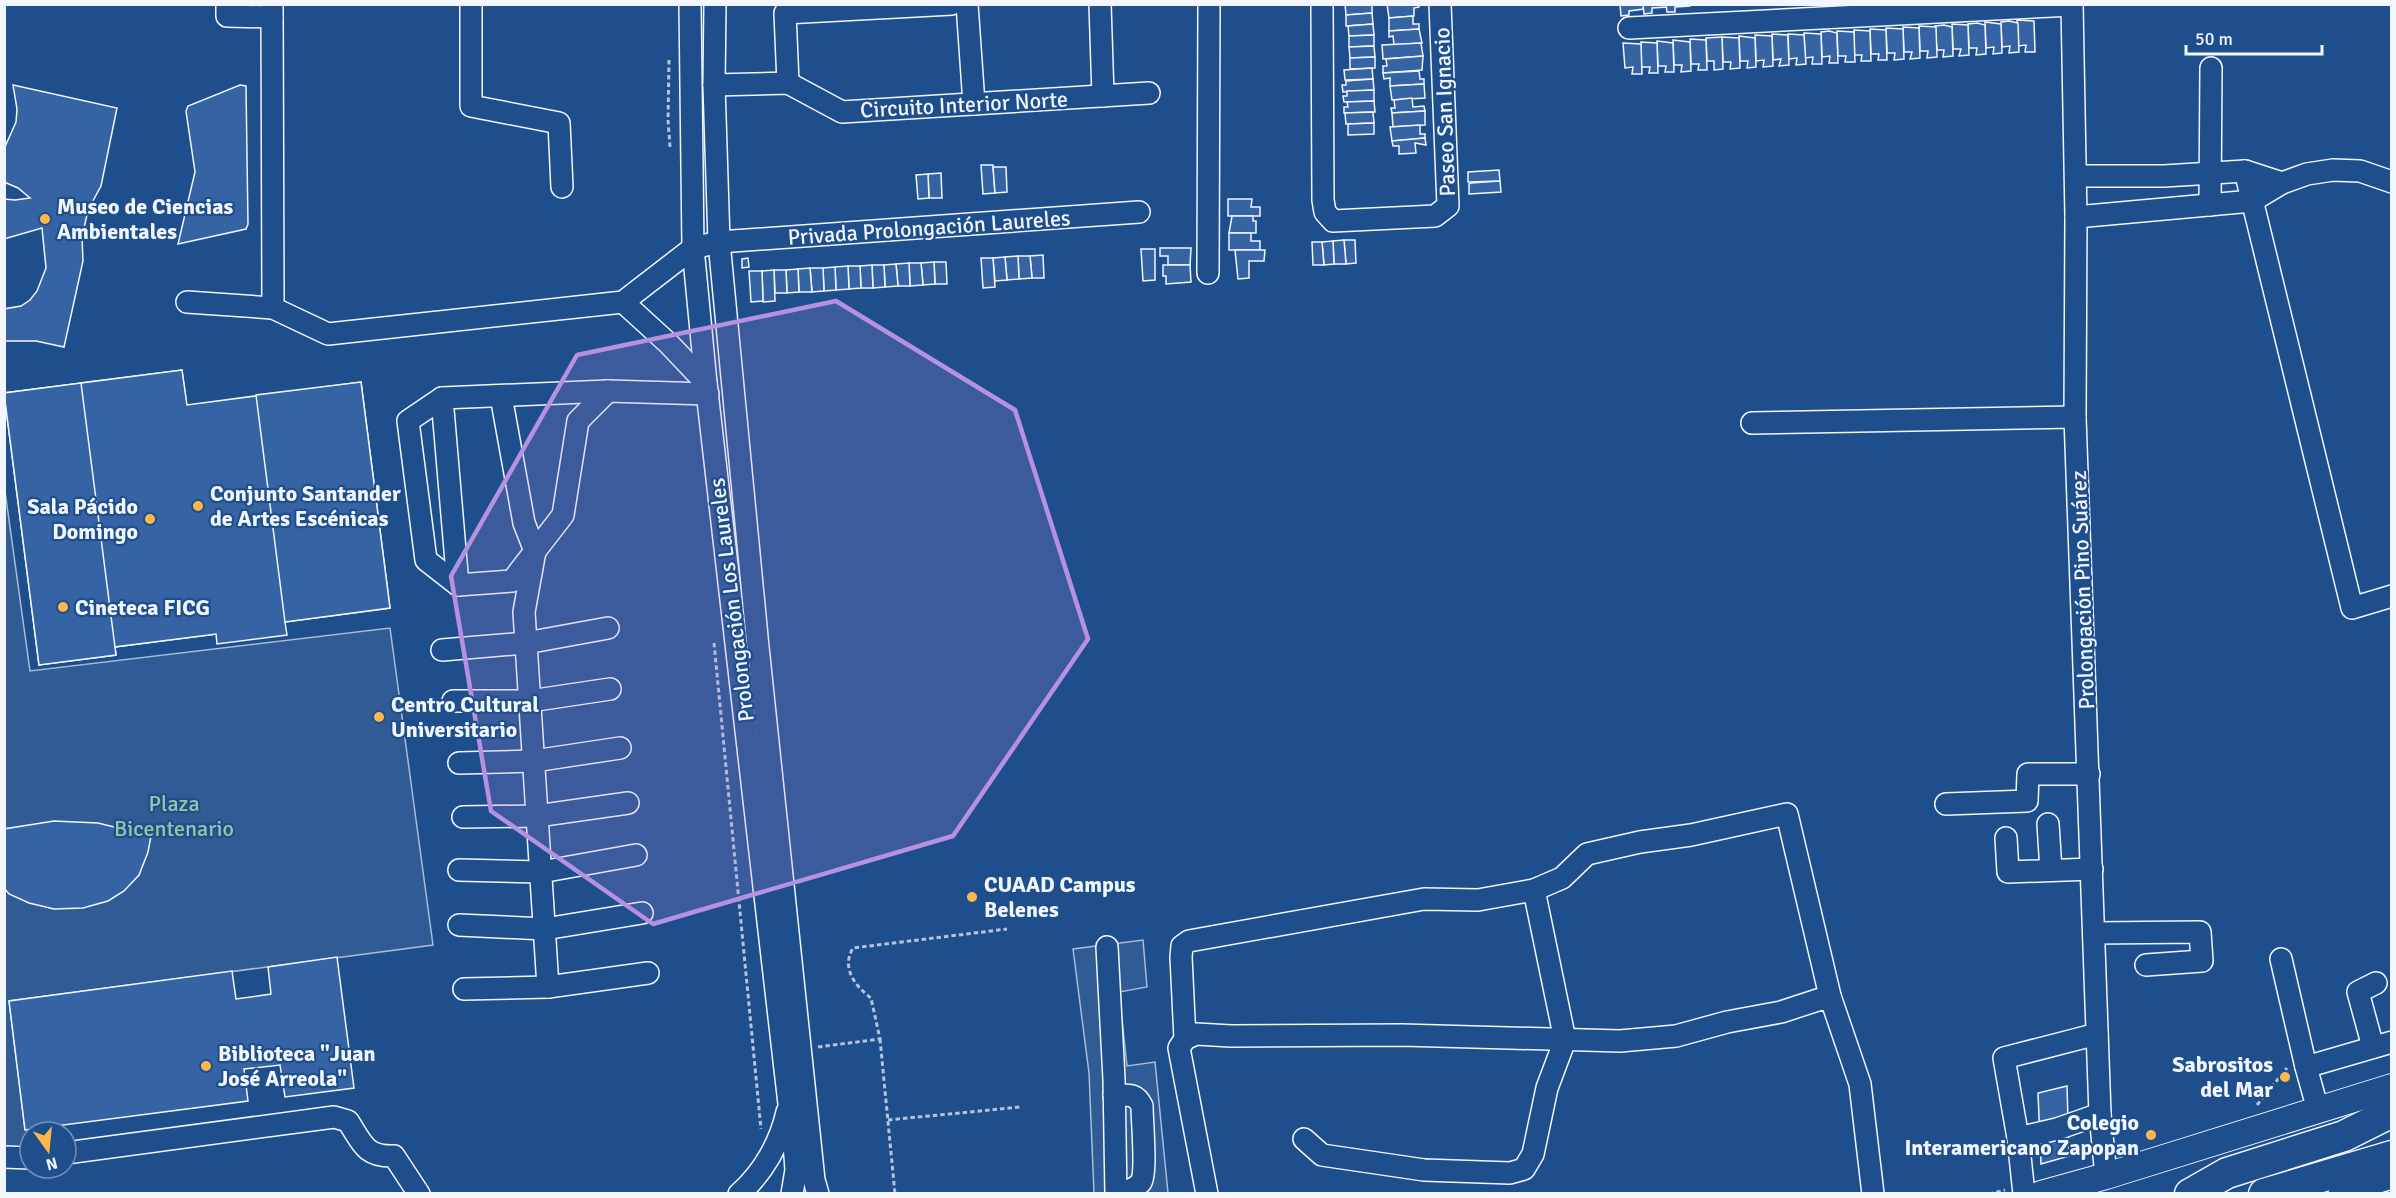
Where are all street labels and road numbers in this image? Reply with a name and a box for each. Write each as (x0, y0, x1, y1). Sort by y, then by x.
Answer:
street label: Paseo San Ignacio (1428, 27, 1461, 197)
street label: Circuito Interior Norte (859, 86, 1069, 123)
street label: Privada Prolongación Laureles (787, 204, 1071, 251)
street label: Prolongación Pino Suárez (2065, 470, 2100, 710)
street label: Prolongación Los Laureles (703, 477, 760, 723)

